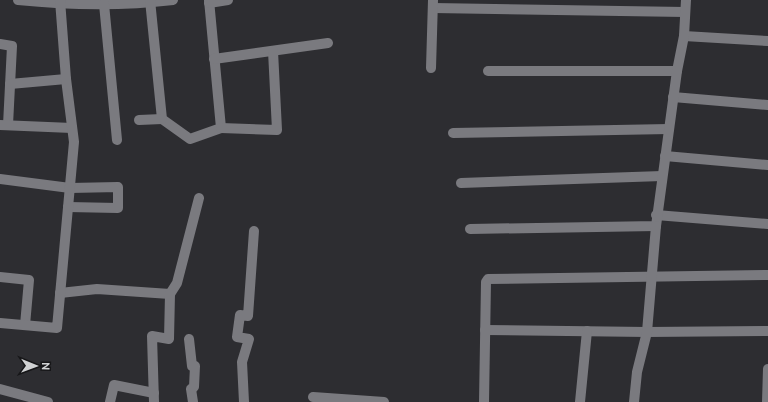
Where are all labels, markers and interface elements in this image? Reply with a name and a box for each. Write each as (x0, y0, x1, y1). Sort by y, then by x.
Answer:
north arrow (16, 346, 56, 386)
text: N (40, 362, 52, 370)

